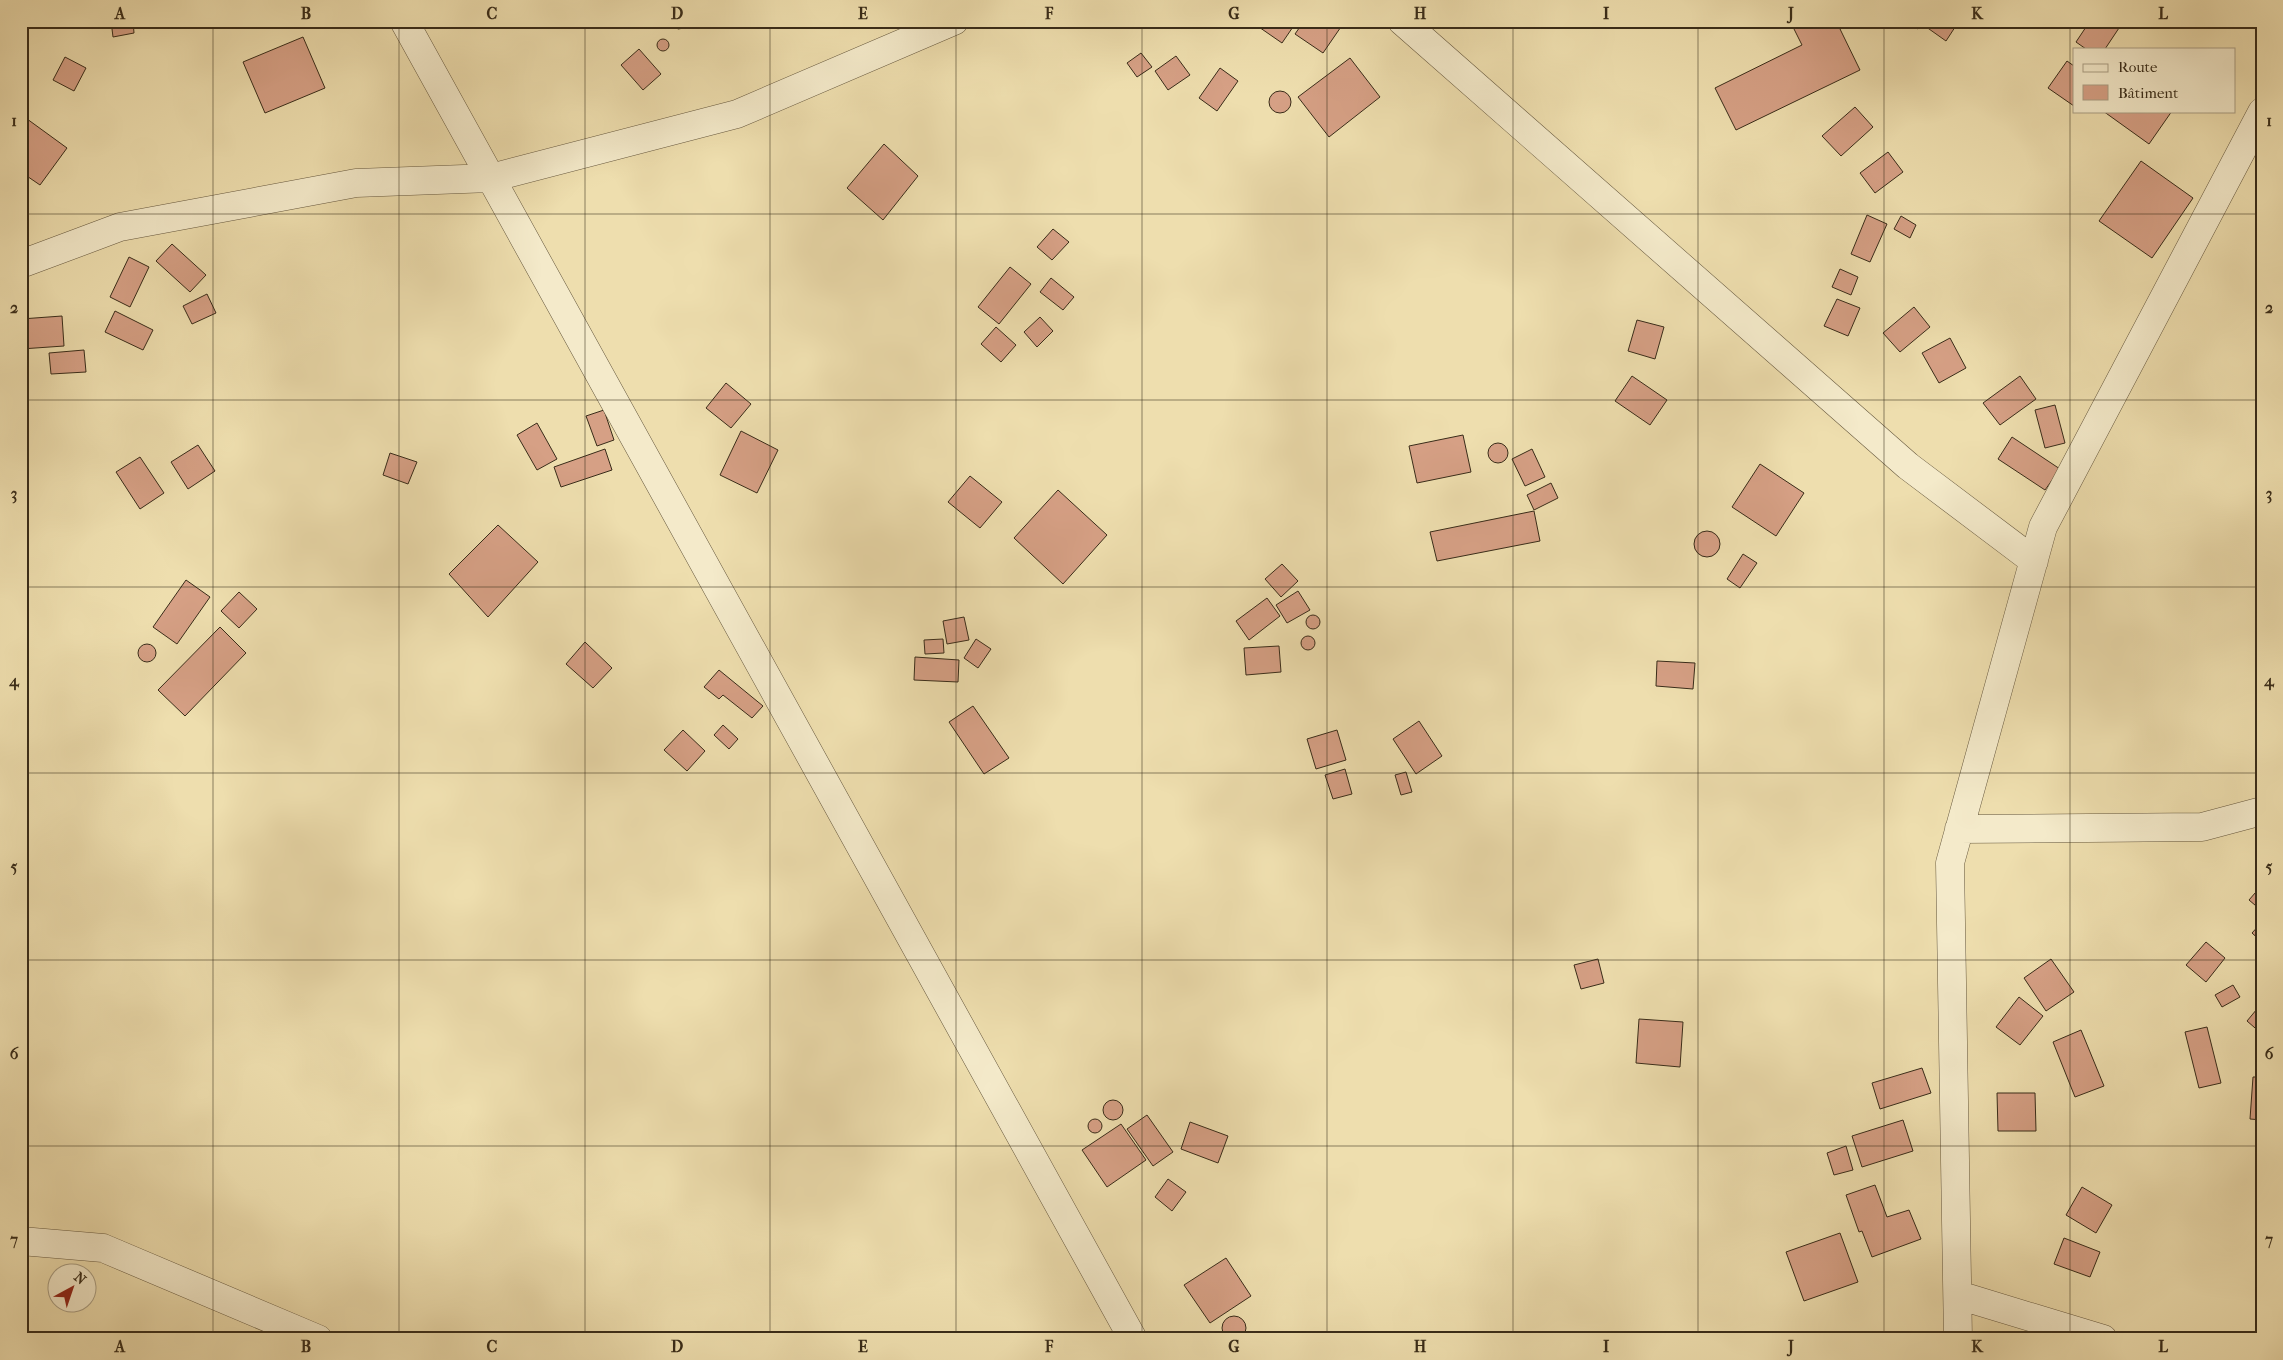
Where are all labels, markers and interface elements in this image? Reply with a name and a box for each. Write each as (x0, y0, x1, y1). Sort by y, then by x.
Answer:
text: A (114, 4, 126, 23)
text: B (301, 4, 311, 23)
text: C (487, 4, 498, 23)
text: D (671, 4, 683, 23)
text: E (858, 4, 868, 23)
text: F (1044, 4, 1054, 23)
text: G (1228, 4, 1240, 23)
text: H (1414, 4, 1427, 23)
text: I (1603, 4, 1610, 23)
text: J (1786, 4, 1794, 24)
text: K (1971, 4, 1984, 23)
text: L (2158, 4, 2168, 23)
legend (2073, 48, 2236, 112)
text: Route (2118, 58, 2158, 76)
text: Bâtiment (2118, 84, 2179, 102)
text: 1 (11, 111, 17, 130)
text: 1 (2266, 111, 2272, 130)
text: 2 (10, 298, 18, 317)
text: 2 (2265, 298, 2273, 317)
text: 3 (11, 484, 17, 504)
text: 3 (2266, 484, 2272, 504)
text: 4 (8, 671, 20, 691)
text: 4 (2263, 671, 2275, 691)
text: 5 (11, 857, 18, 876)
text: 5 (2266, 857, 2273, 876)
text: 6 (10, 1044, 19, 1063)
text: 6 (2265, 1044, 2274, 1063)
text: 7 (9, 1230, 18, 1249)
text: 7 (2264, 1230, 2273, 1249)
north arrow (48, 1262, 98, 1312)
text: N (71, 1268, 90, 1289)
text: A (114, 1337, 126, 1356)
text: B (301, 1337, 311, 1356)
text: C (487, 1337, 498, 1356)
text: D (671, 1337, 683, 1356)
text: E (858, 1337, 868, 1356)
text: F (1044, 1337, 1054, 1356)
text: G (1228, 1337, 1240, 1356)
text: H (1414, 1337, 1427, 1356)
text: I (1603, 1337, 1610, 1356)
text: J (1786, 1337, 1794, 1357)
text: K (1971, 1337, 1984, 1356)
text: L (2158, 1337, 2168, 1356)

